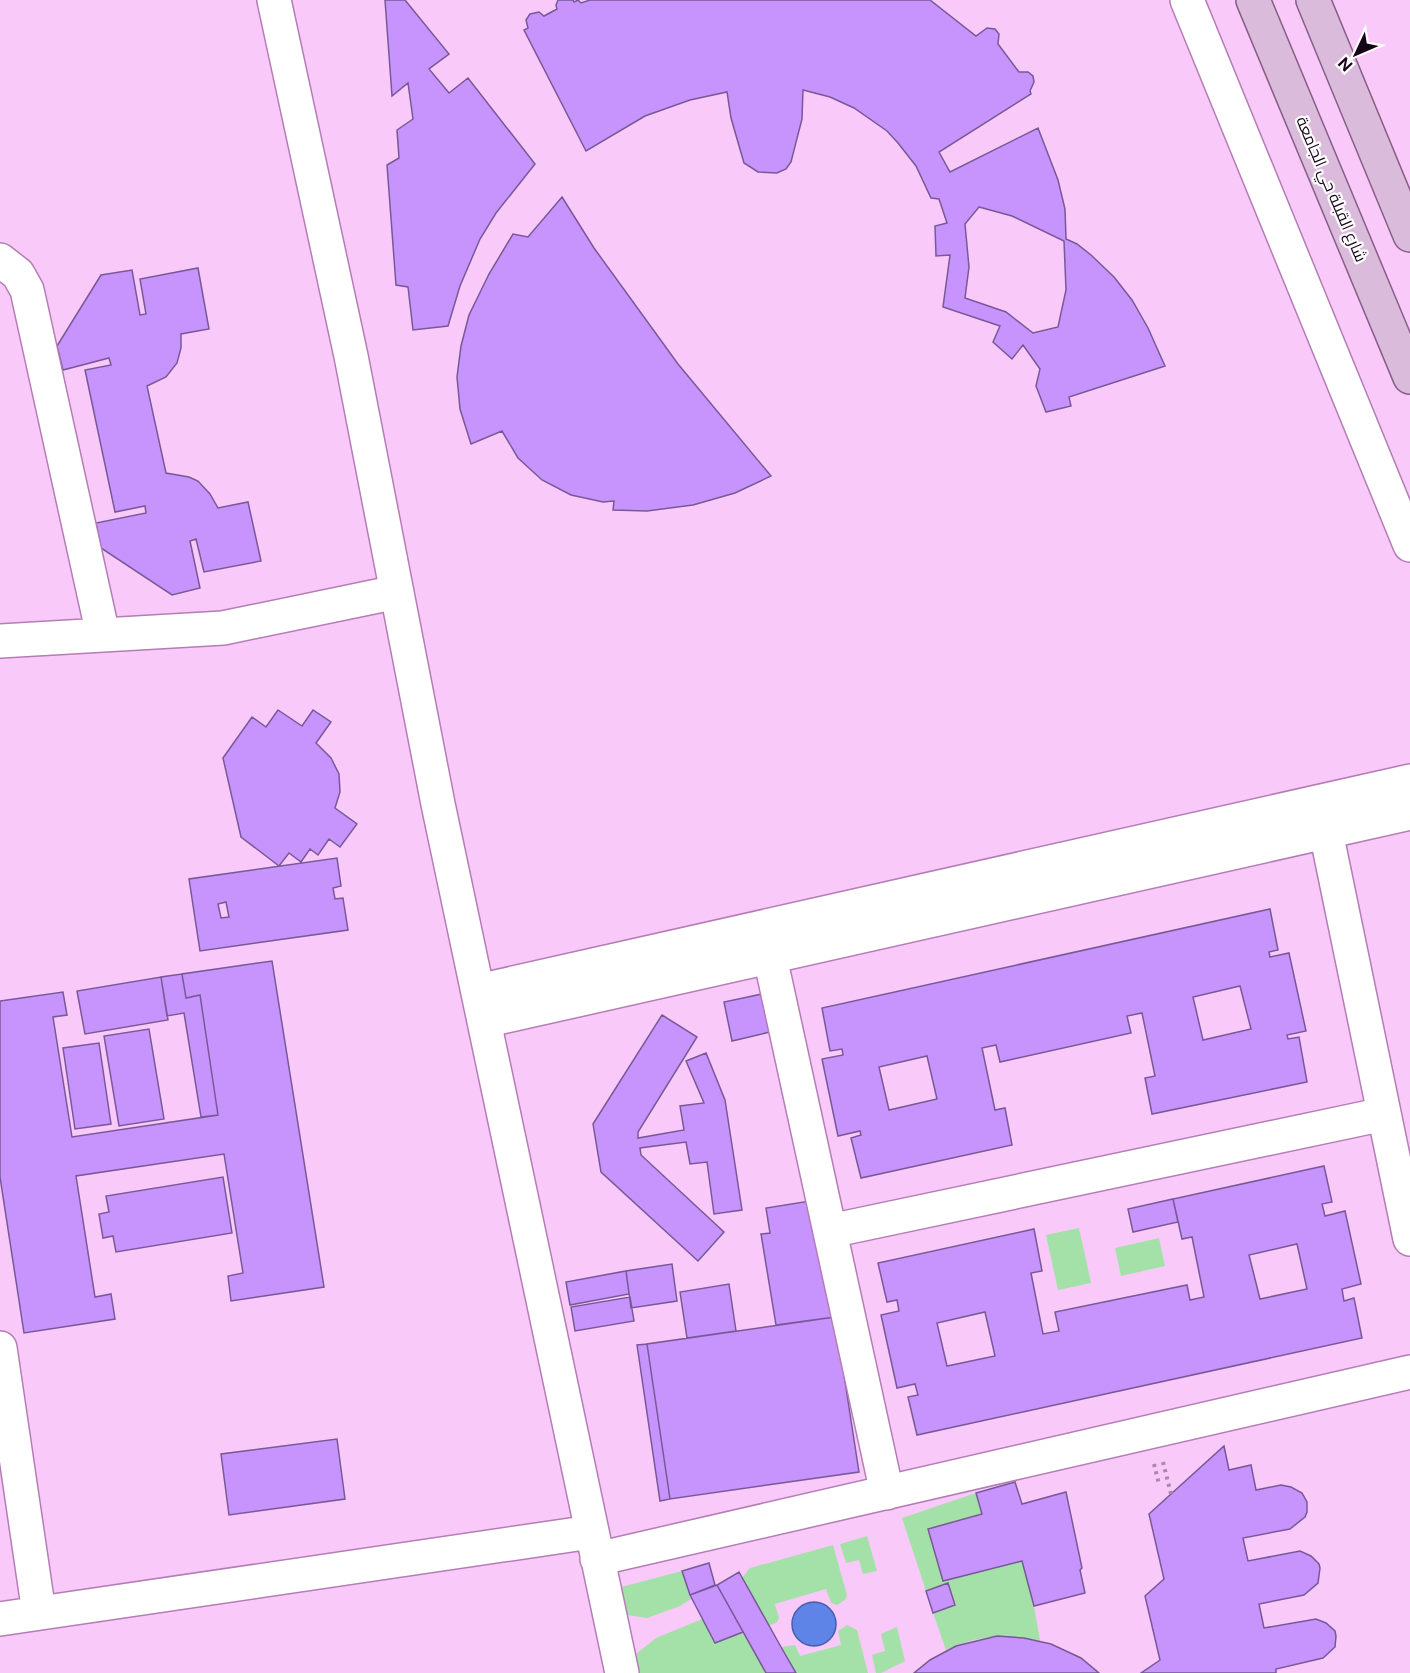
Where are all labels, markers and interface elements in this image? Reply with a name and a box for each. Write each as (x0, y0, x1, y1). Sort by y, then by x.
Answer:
north arrow (1326, 24, 1386, 84)
text: N (1334, 53, 1357, 75)
street label: شارع القبلة حي الجامعة (1289, 114, 1371, 266)

